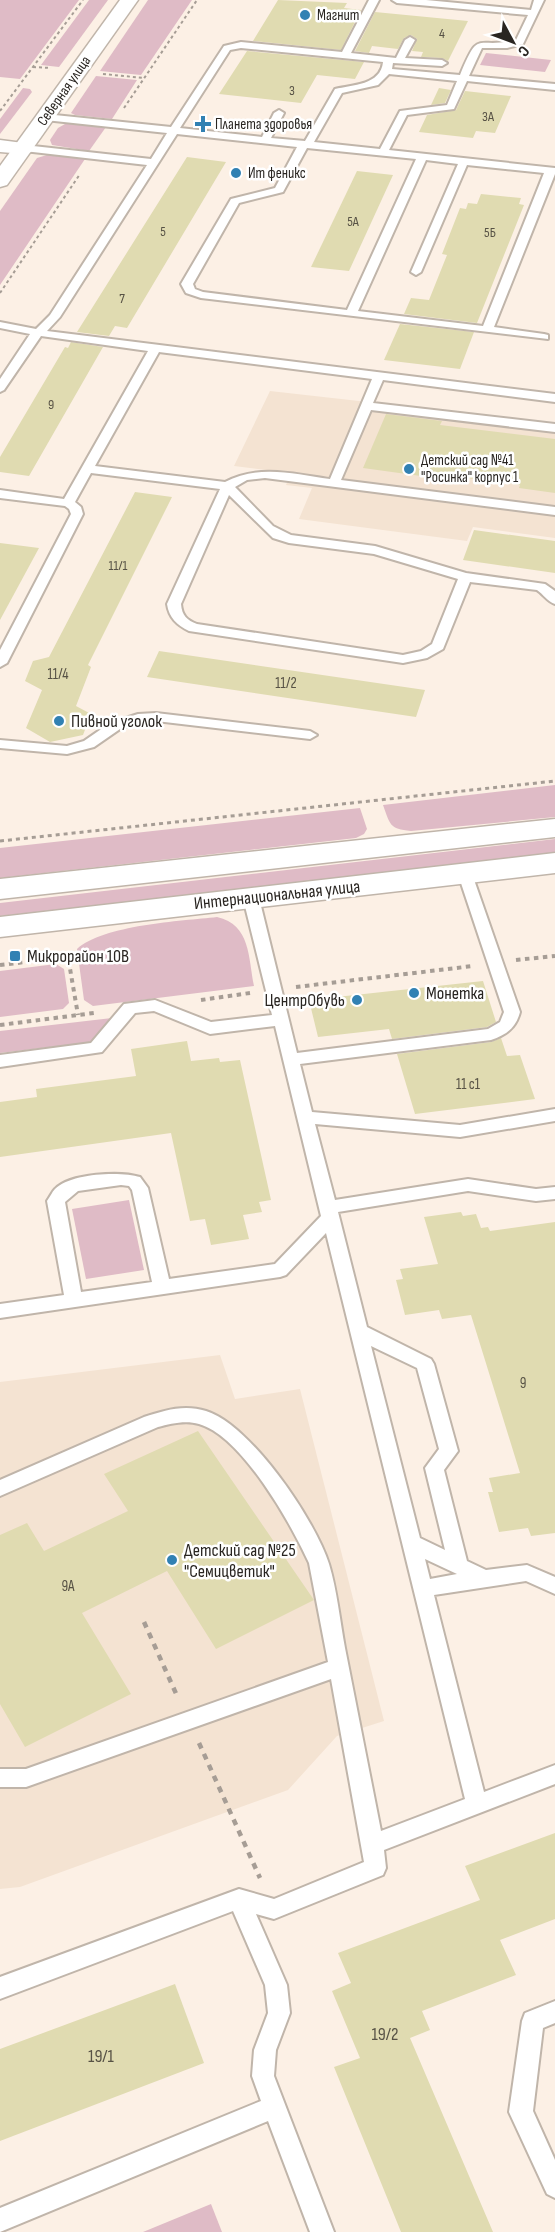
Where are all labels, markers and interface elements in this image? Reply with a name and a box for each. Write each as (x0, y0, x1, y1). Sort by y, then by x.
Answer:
place label: Магнит (317, 6, 359, 25)
marker: Магнит (298, 8, 312, 22)
north arrow (483, 12, 543, 72)
house number: 4 (439, 25, 445, 42)
text: С (513, 42, 533, 60)
street label: Северная улица (33, 52, 95, 130)
house number: 3 (289, 82, 295, 99)
house number: 3А (482, 108, 495, 125)
place label: Планета здоровья (215, 115, 312, 134)
marker: Планета здоровья (196, 117, 210, 131)
place label: Ит феникс (248, 164, 306, 183)
marker: Ит феникс (229, 166, 243, 180)
house number: 5А (347, 213, 360, 230)
house number: 5 (160, 223, 166, 240)
house number: 5Б (484, 224, 496, 241)
house number: 7 (119, 290, 125, 307)
house number: 9 (48, 396, 54, 413)
place label: Детский сад №41 "Росинка" корпус 1 (421, 451, 519, 487)
marker: Детский сад №41 "Росинка" корпус 1 (402, 462, 416, 476)
house number: 11/1 (108, 557, 128, 574)
house number: 11/4 (48, 665, 68, 684)
house number: 11/2 (275, 674, 297, 693)
place label: Пивной уголок (71, 711, 162, 732)
marker: Пивной уголок (52, 714, 66, 728)
street label: Интернациональная улица (193, 876, 361, 914)
place label: Микрорайон 10В (27, 946, 129, 967)
marker: Микрорайон 10В (8, 949, 22, 963)
place label: Монетка (426, 983, 484, 1004)
marker: Монетка (407, 986, 421, 1000)
place label: ЦентрОбувь (264, 990, 345, 1011)
marker: ЦентрОбувь (350, 993, 364, 1007)
house number: 11 с1 (456, 1075, 481, 1094)
house number: 9 (520, 1374, 526, 1393)
place label: Детский сад №25 "Семицветик" (184, 1540, 296, 1582)
marker: Детский сад №25 "Семицветик" (165, 1553, 179, 1567)
house number: 9А (61, 1577, 75, 1596)
house number: 19/2 (372, 2024, 398, 2045)
house number: 19/1 (88, 2046, 115, 2067)

